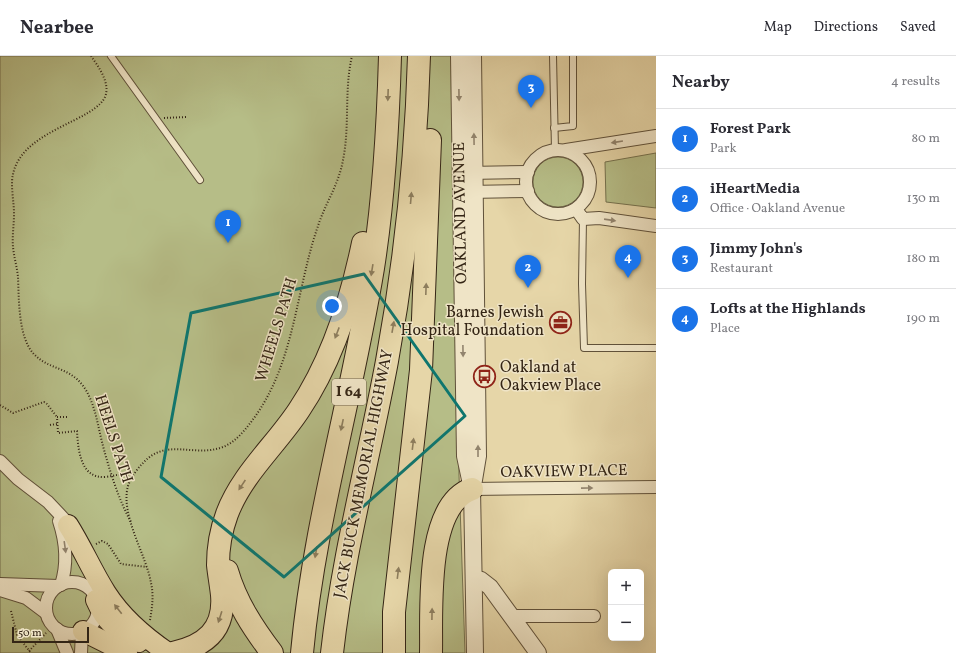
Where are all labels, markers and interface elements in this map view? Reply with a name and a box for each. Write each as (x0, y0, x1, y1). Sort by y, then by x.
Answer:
text: Nearbee (20, 15, 94, 41)
text: Map (764, 18, 792, 37)
text: Directions (814, 18, 878, 37)
text: Saved (900, 18, 936, 37)
text: Nearby (672, 71, 730, 94)
text: 4 results (891, 73, 940, 91)
pin: 3 (518, 75, 544, 108)
one-way arrow (385, 89, 392, 101)
one-way arrow (456, 89, 462, 102)
text: Forest Park (710, 119, 791, 140)
text: 1 (682, 130, 688, 148)
text: 80 m (911, 130, 940, 148)
one-way arrow (471, 132, 477, 145)
one-way arrow (611, 139, 624, 145)
text: Park (710, 140, 737, 158)
street label: OAKLAND AVENUE (449, 142, 473, 284)
text: iHeartMedia (710, 179, 800, 200)
text: 2 (682, 190, 688, 208)
text: 130 m (907, 190, 940, 208)
one-way arrow (408, 192, 414, 204)
text: Office · Oakland Avenue (710, 200, 845, 218)
pin: 1 (215, 210, 241, 243)
one-way arrow (604, 217, 616, 223)
text: Jimmy John's (710, 239, 803, 260)
pin: 4 (615, 245, 641, 278)
text: 3 (682, 250, 688, 268)
text: 180 m (906, 250, 940, 268)
pin: 2 (515, 255, 541, 288)
text: Restaurant (710, 260, 773, 278)
one-way arrow (369, 264, 375, 276)
street label: WHEELS PATH (251, 275, 303, 385)
one-way arrow (422, 283, 429, 295)
your location (322, 296, 342, 316)
text: Lofts at the Highlands (710, 299, 866, 320)
place label: Barnes Jewish Hospital Foundation (401, 302, 544, 342)
office icon: Barnes Jewish Hospital Foundation (547, 309, 573, 335)
text: 4 (681, 310, 689, 328)
text: 190 m (906, 310, 940, 328)
text: Place (710, 320, 740, 338)
one-way arrow (390, 321, 396, 333)
one-way arrow (333, 328, 339, 340)
one-way arrow (460, 345, 466, 358)
street label: JACK BUCK MEMORIAL HIGHWAY (329, 348, 399, 600)
place label: Oakland at Oakview Place (500, 357, 601, 397)
bus stop icon: Oakland at Oakview Place (471, 364, 497, 390)
road number: I 64 (332, 379, 366, 405)
street label: HEELS PATH (88, 392, 138, 486)
one-way arrow (338, 419, 344, 431)
one-way arrow (410, 438, 416, 450)
one-way arrow (475, 444, 481, 457)
street label: OAKVIEW PLACE (500, 460, 628, 484)
one-way arrow (238, 480, 246, 490)
one-way arrow (581, 485, 594, 491)
one-way arrow (62, 541, 68, 553)
one-way arrow (313, 546, 319, 558)
one-way arrow (395, 567, 401, 579)
map controls (608, 569, 644, 641)
button: + (608, 569, 644, 605)
one-way arrow (113, 603, 122, 614)
button: − (608, 605, 644, 641)
one-way arrow (428, 608, 435, 620)
one-way arrow (217, 611, 223, 623)
scale bar (12, 625, 89, 644)
text: 50 m (18, 626, 42, 641)

